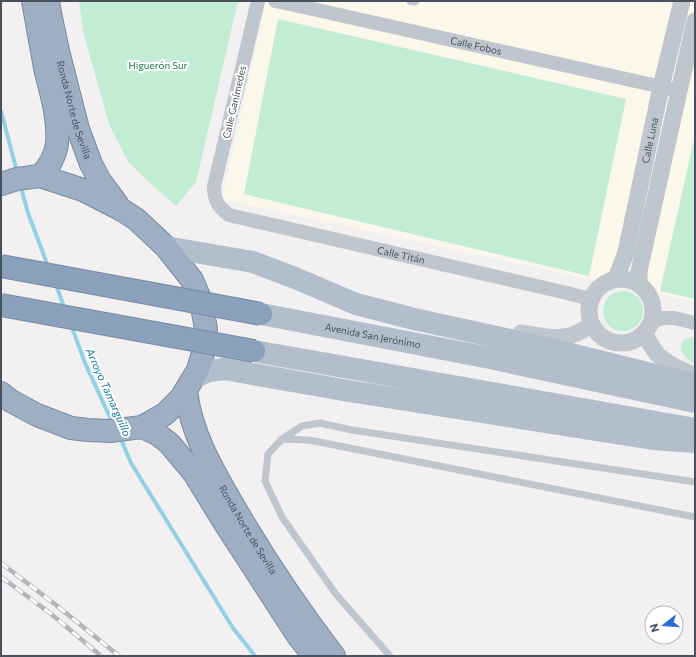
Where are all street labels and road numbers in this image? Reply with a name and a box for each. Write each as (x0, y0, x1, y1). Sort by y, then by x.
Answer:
street label: Calle Fobos (449, 34, 503, 57)
street label: Ronda Norte de Sevilla (55, 59, 95, 161)
street label: Calle Ganímedes (220, 64, 248, 140)
street label: Calle Luna (639, 116, 660, 164)
street label: Calle Titán (376, 243, 426, 266)
street label: Avenida San Jerónimo (324, 320, 422, 351)
street label: Ronda Norte de Sevilla (217, 483, 280, 576)

